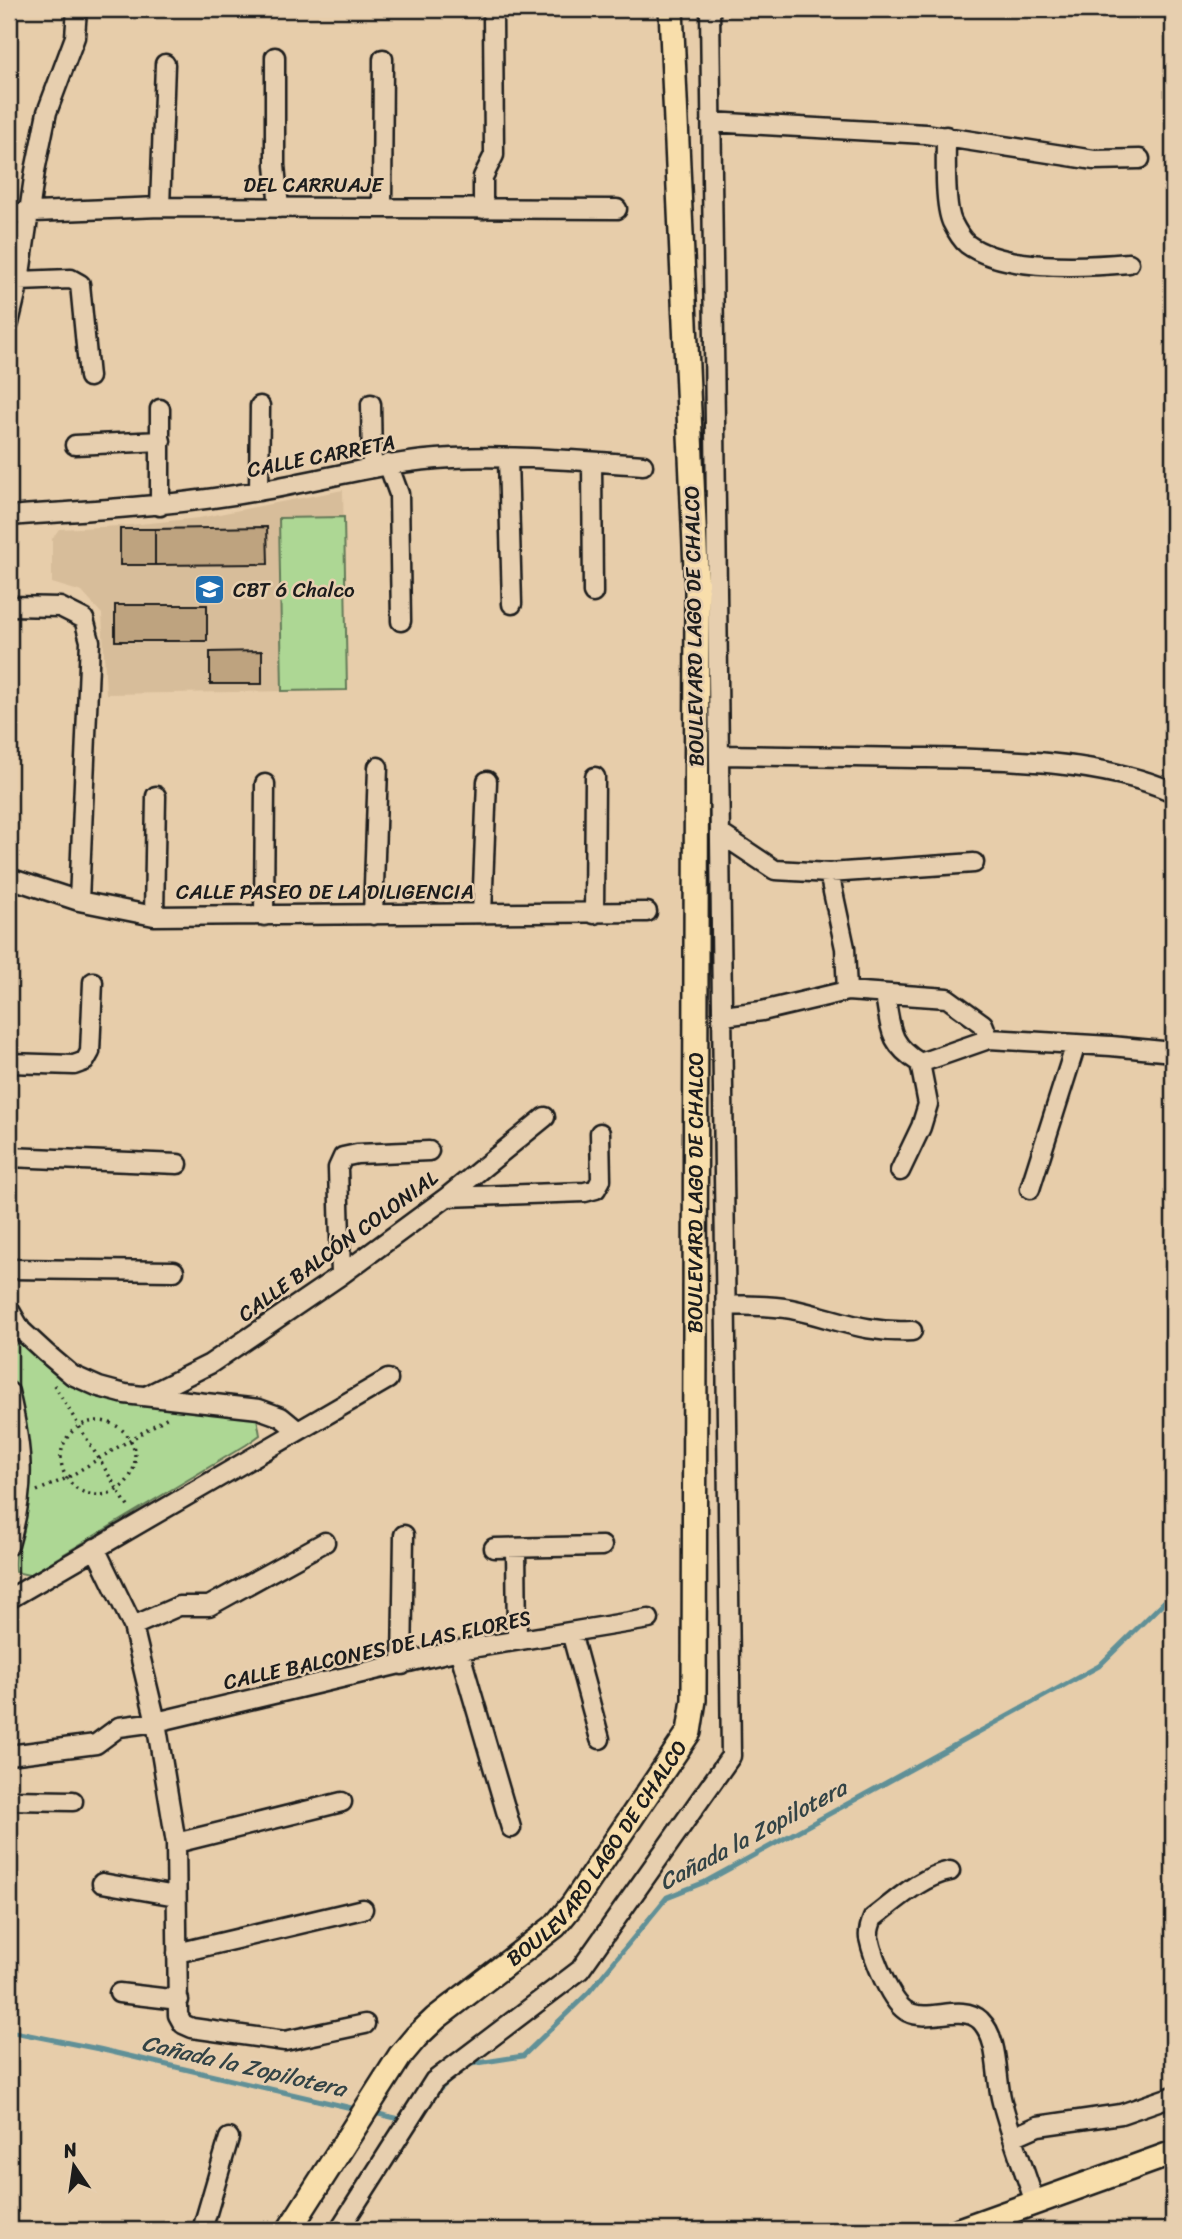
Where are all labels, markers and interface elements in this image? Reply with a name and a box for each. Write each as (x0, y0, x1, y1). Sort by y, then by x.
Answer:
street label: DEL CARRUAJE (243, 166, 384, 204)
street label: CALLE CARRETA (244, 423, 398, 489)
street label: BOULEVARD LAGO DE CHALCO (673, 485, 715, 767)
place label: CBT 6 Chalco (233, 571, 355, 609)
school or university icon: CBT 6 Chalco (193, 573, 227, 607)
street label: CALLE PASEO DE LA DILIGENCIA (176, 873, 474, 911)
street label: BOULEVARD LAGO DE CHALCO (676, 1052, 715, 1333)
street label: CALLE BALCÓN COLONIAL (229, 1160, 447, 1332)
street label: CALLE BALCONES DE LAS FLORES (220, 1599, 534, 1701)
street label: BOULEVARD LAGO DE CHALCO (498, 1732, 698, 1976)
water label: Cañada la Zopilotera (651, 1767, 857, 1902)
water label: Cañada la Zopilotera (138, 2023, 353, 2110)
north arrow (38, 2130, 108, 2200)
text: N (59, 2132, 81, 2168)

